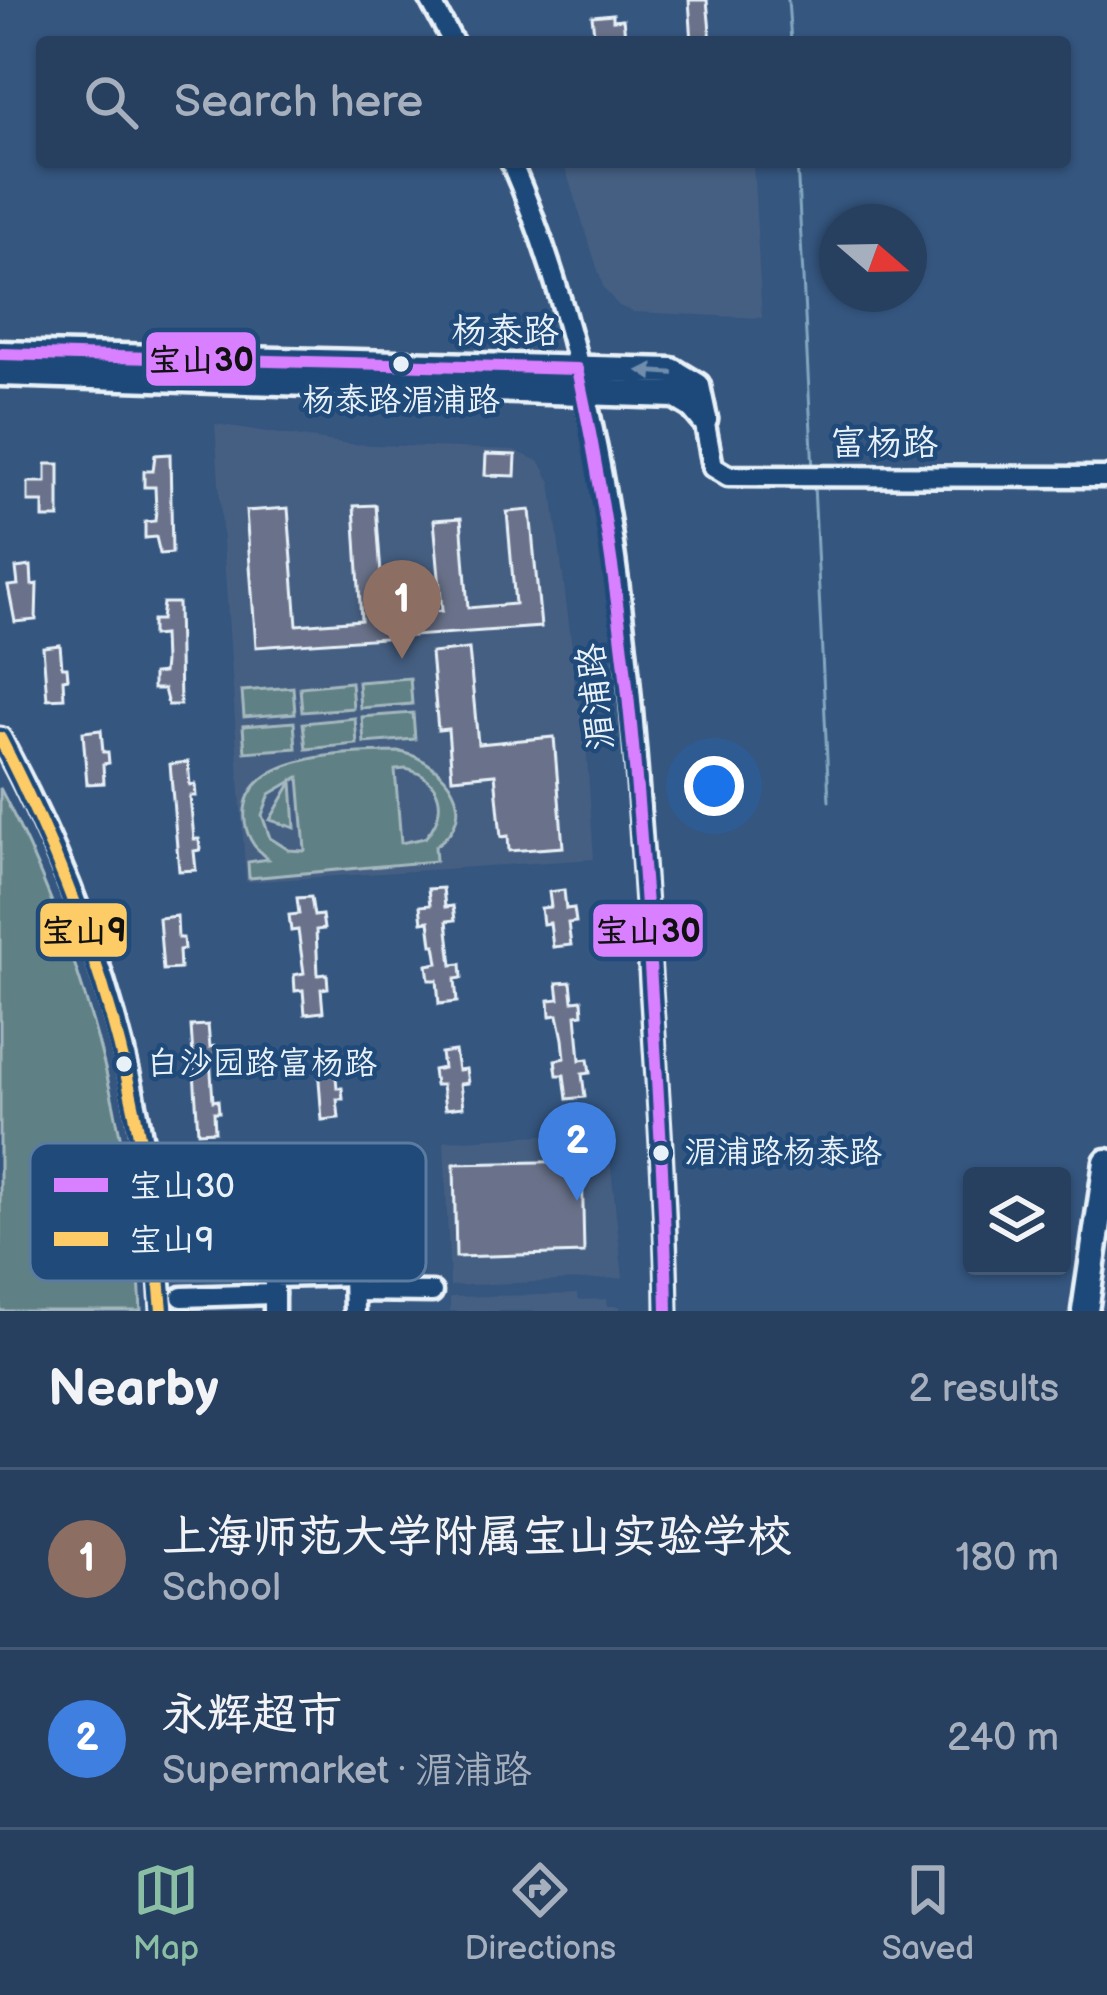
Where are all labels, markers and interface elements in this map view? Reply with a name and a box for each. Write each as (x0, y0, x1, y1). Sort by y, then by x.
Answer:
search box (36, 36, 1071, 168)
icon: search (78, 69, 144, 135)
text: Search here (174, 75, 423, 130)
north arrow (819, 204, 927, 312)
street label: 杨泰路 (451, 311, 559, 354)
line badge: 宝山30 (144, 330, 258, 388)
text: 宝山30 (148, 341, 254, 381)
marker: 杨泰路湄浦路 (390, 353, 412, 375)
one-way arrow (637, 362, 674, 381)
place label: 杨泰路湄浦路 (302, 381, 500, 421)
street label: 富杨路 (830, 423, 938, 466)
pin: 1 (363, 560, 441, 659)
street label: 湄浦路 (570, 641, 624, 753)
your location (684, 756, 744, 816)
line badge: 宝山9 (38, 901, 129, 959)
line badge: 宝山30 (591, 902, 705, 959)
text: 宝山9 (41, 912, 127, 952)
text: 宝山30 (595, 912, 701, 952)
place label: 白沙园路富杨路 (146, 1044, 377, 1084)
marker: 白沙园路富杨路 (113, 1053, 135, 1075)
pin: 2 (538, 1102, 616, 1201)
place label: 湄浦路杨泰路 (684, 1133, 882, 1173)
marker: 湄浦路杨泰路 (650, 1142, 672, 1164)
legend (30, 1143, 426, 1281)
text: 宝山30 (129, 1167, 235, 1207)
map controls (963, 1167, 1071, 1275)
button: layers (963, 1167, 1071, 1275)
text: 宝山9 (129, 1221, 214, 1261)
text: Nearby (48, 1359, 219, 1420)
text: 2 results (908, 1366, 1059, 1413)
text: 上海师范大学附属宝山实验学校 (162, 1510, 792, 1565)
text: 1 (79, 1535, 95, 1582)
text: 180 m (955, 1535, 1059, 1582)
text: School (162, 1565, 281, 1612)
text: 永辉超市 (162, 1688, 342, 1743)
text: 2 (75, 1715, 99, 1762)
text: 240 m (947, 1715, 1059, 1762)
text: Supermarket · 湄浦路 (162, 1748, 532, 1795)
tab: Map (133, 1857, 199, 1969)
tab: Directions (464, 1857, 616, 1969)
tab: Saved (882, 1857, 974, 1969)

